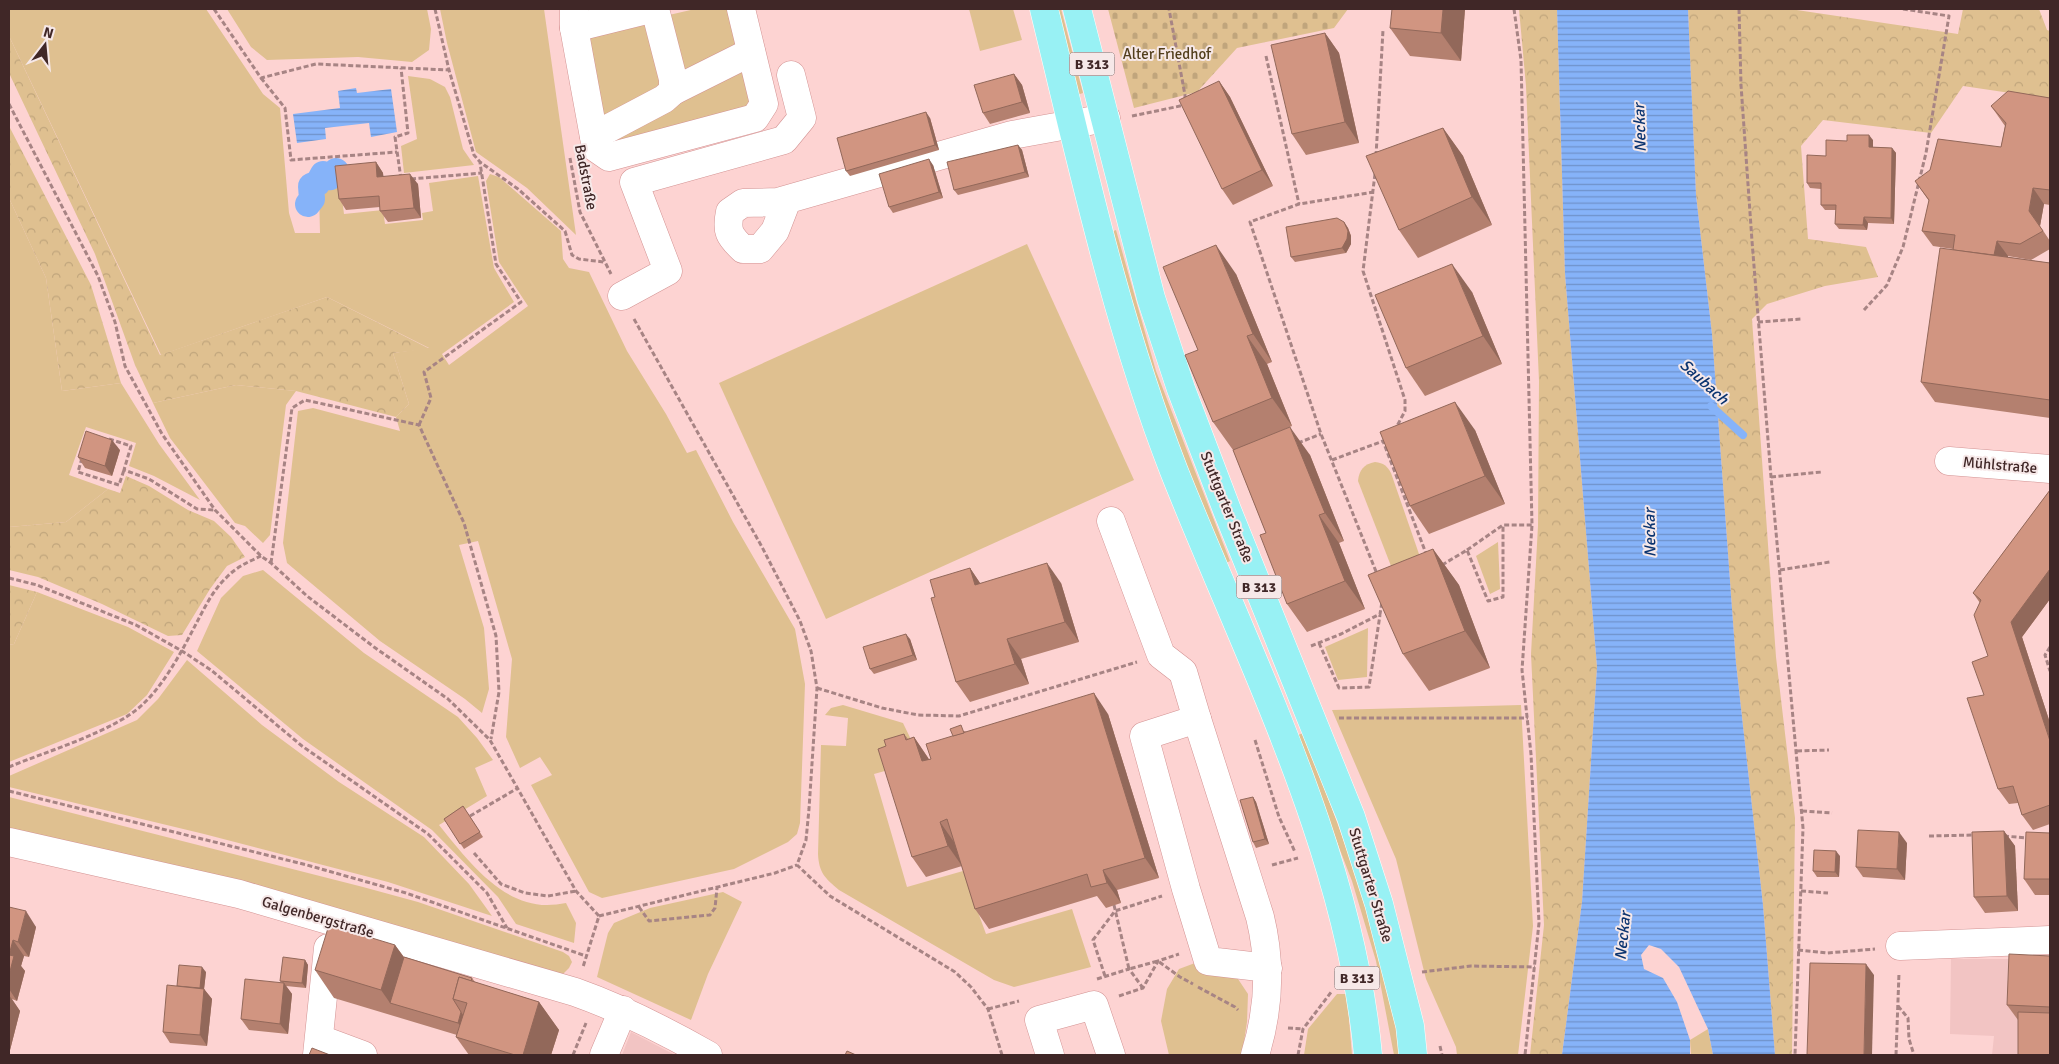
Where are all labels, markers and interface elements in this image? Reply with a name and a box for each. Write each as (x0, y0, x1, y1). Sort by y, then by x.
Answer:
north arrow (20, 20, 70, 70)
text: N (41, 23, 55, 42)
park label: Alter Friedhof (1123, 45, 1212, 63)
road number: B 313 (1070, 52, 1114, 76)
water label: Neckar (1629, 101, 1651, 153)
street label: Badstraße (571, 143, 601, 211)
water label: Saubach (1676, 355, 1733, 410)
street label: Stuttgarter Straße (1196, 449, 1258, 565)
street label: Mühlstraße (1962, 453, 2038, 477)
water label: Neckar (1640, 506, 1660, 557)
road number: B 313 (1236, 576, 1282, 598)
street label: Stuttgarter Straße (1345, 826, 1397, 944)
street label: Galgenbergstraße (260, 892, 376, 942)
water label: Neckar (1611, 909, 1636, 961)
road number: B 313 (1334, 966, 1380, 990)

